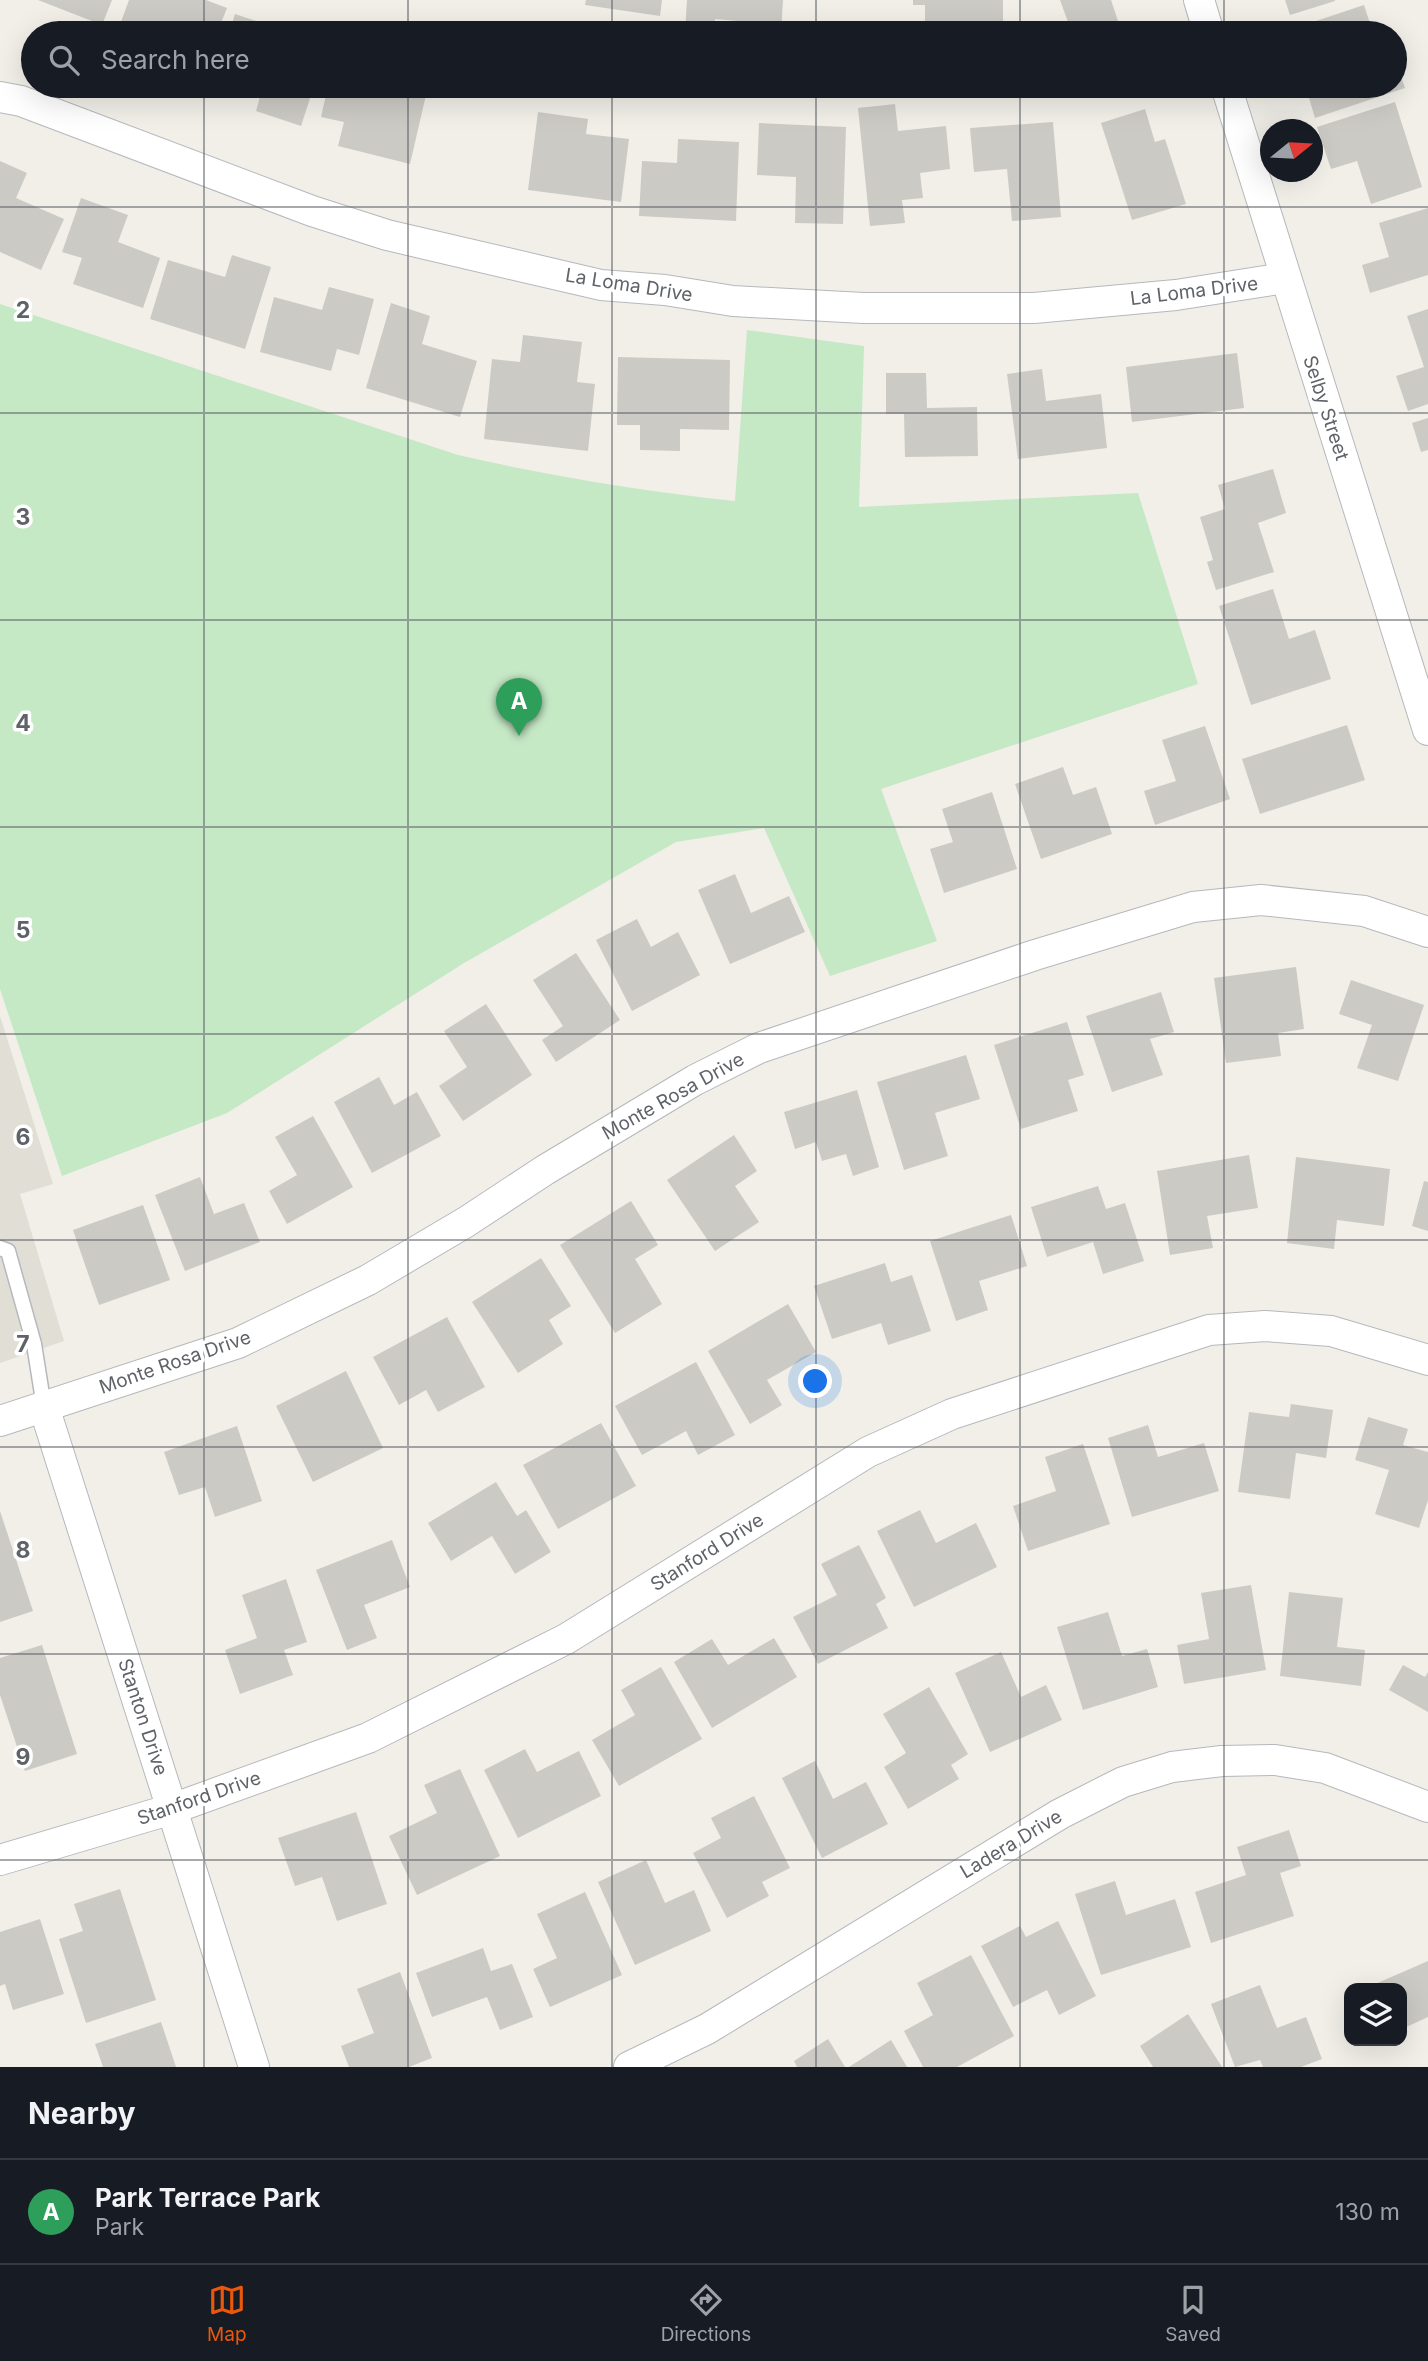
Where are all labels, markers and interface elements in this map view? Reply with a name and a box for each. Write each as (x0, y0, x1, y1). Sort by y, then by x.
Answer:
search box (21, 21, 1407, 98)
icon: search (45, 41, 83, 79)
text: Search here (101, 44, 250, 75)
north arrow (1260, 119, 1323, 182)
street label: La Loma Drive (564, 264, 694, 306)
street label: La Loma Drive (1129, 272, 1259, 310)
text: 2 (16, 296, 30, 324)
street label: Selby Street (1298, 353, 1354, 463)
text: 3 (16, 503, 30, 531)
pin: A (496, 678, 542, 736)
text: 4 (15, 709, 31, 737)
text: 5 (16, 916, 30, 944)
street label: Monte Rosa Drive (598, 1047, 748, 1145)
text: 6 (16, 1123, 30, 1151)
street label: Monte Rosa Drive (96, 1325, 254, 1399)
text: 7 (16, 1330, 30, 1358)
your location (798, 1364, 832, 1398)
street label: Stanford Drive (646, 1508, 768, 1596)
text: 8 (16, 1536, 30, 1564)
street label: Stanton Drive (113, 1656, 173, 1778)
text: 9 (16, 1743, 30, 1771)
street label: Stanford Drive (134, 1766, 264, 1830)
street label: Ladera Drive (956, 1805, 1066, 1883)
map controls (1344, 1983, 1407, 2046)
button: layers (1344, 1983, 1407, 2046)
text: Nearby (28, 2095, 136, 2131)
text: Park Terrace Park (95, 2182, 320, 2213)
text: A (42, 2198, 60, 2226)
text: 130 m (1335, 2198, 1400, 2226)
text: Park (95, 2213, 144, 2241)
tab: Map (207, 2281, 247, 2346)
tab: Directions (661, 2281, 751, 2346)
tab: Saved (1165, 2281, 1221, 2346)

